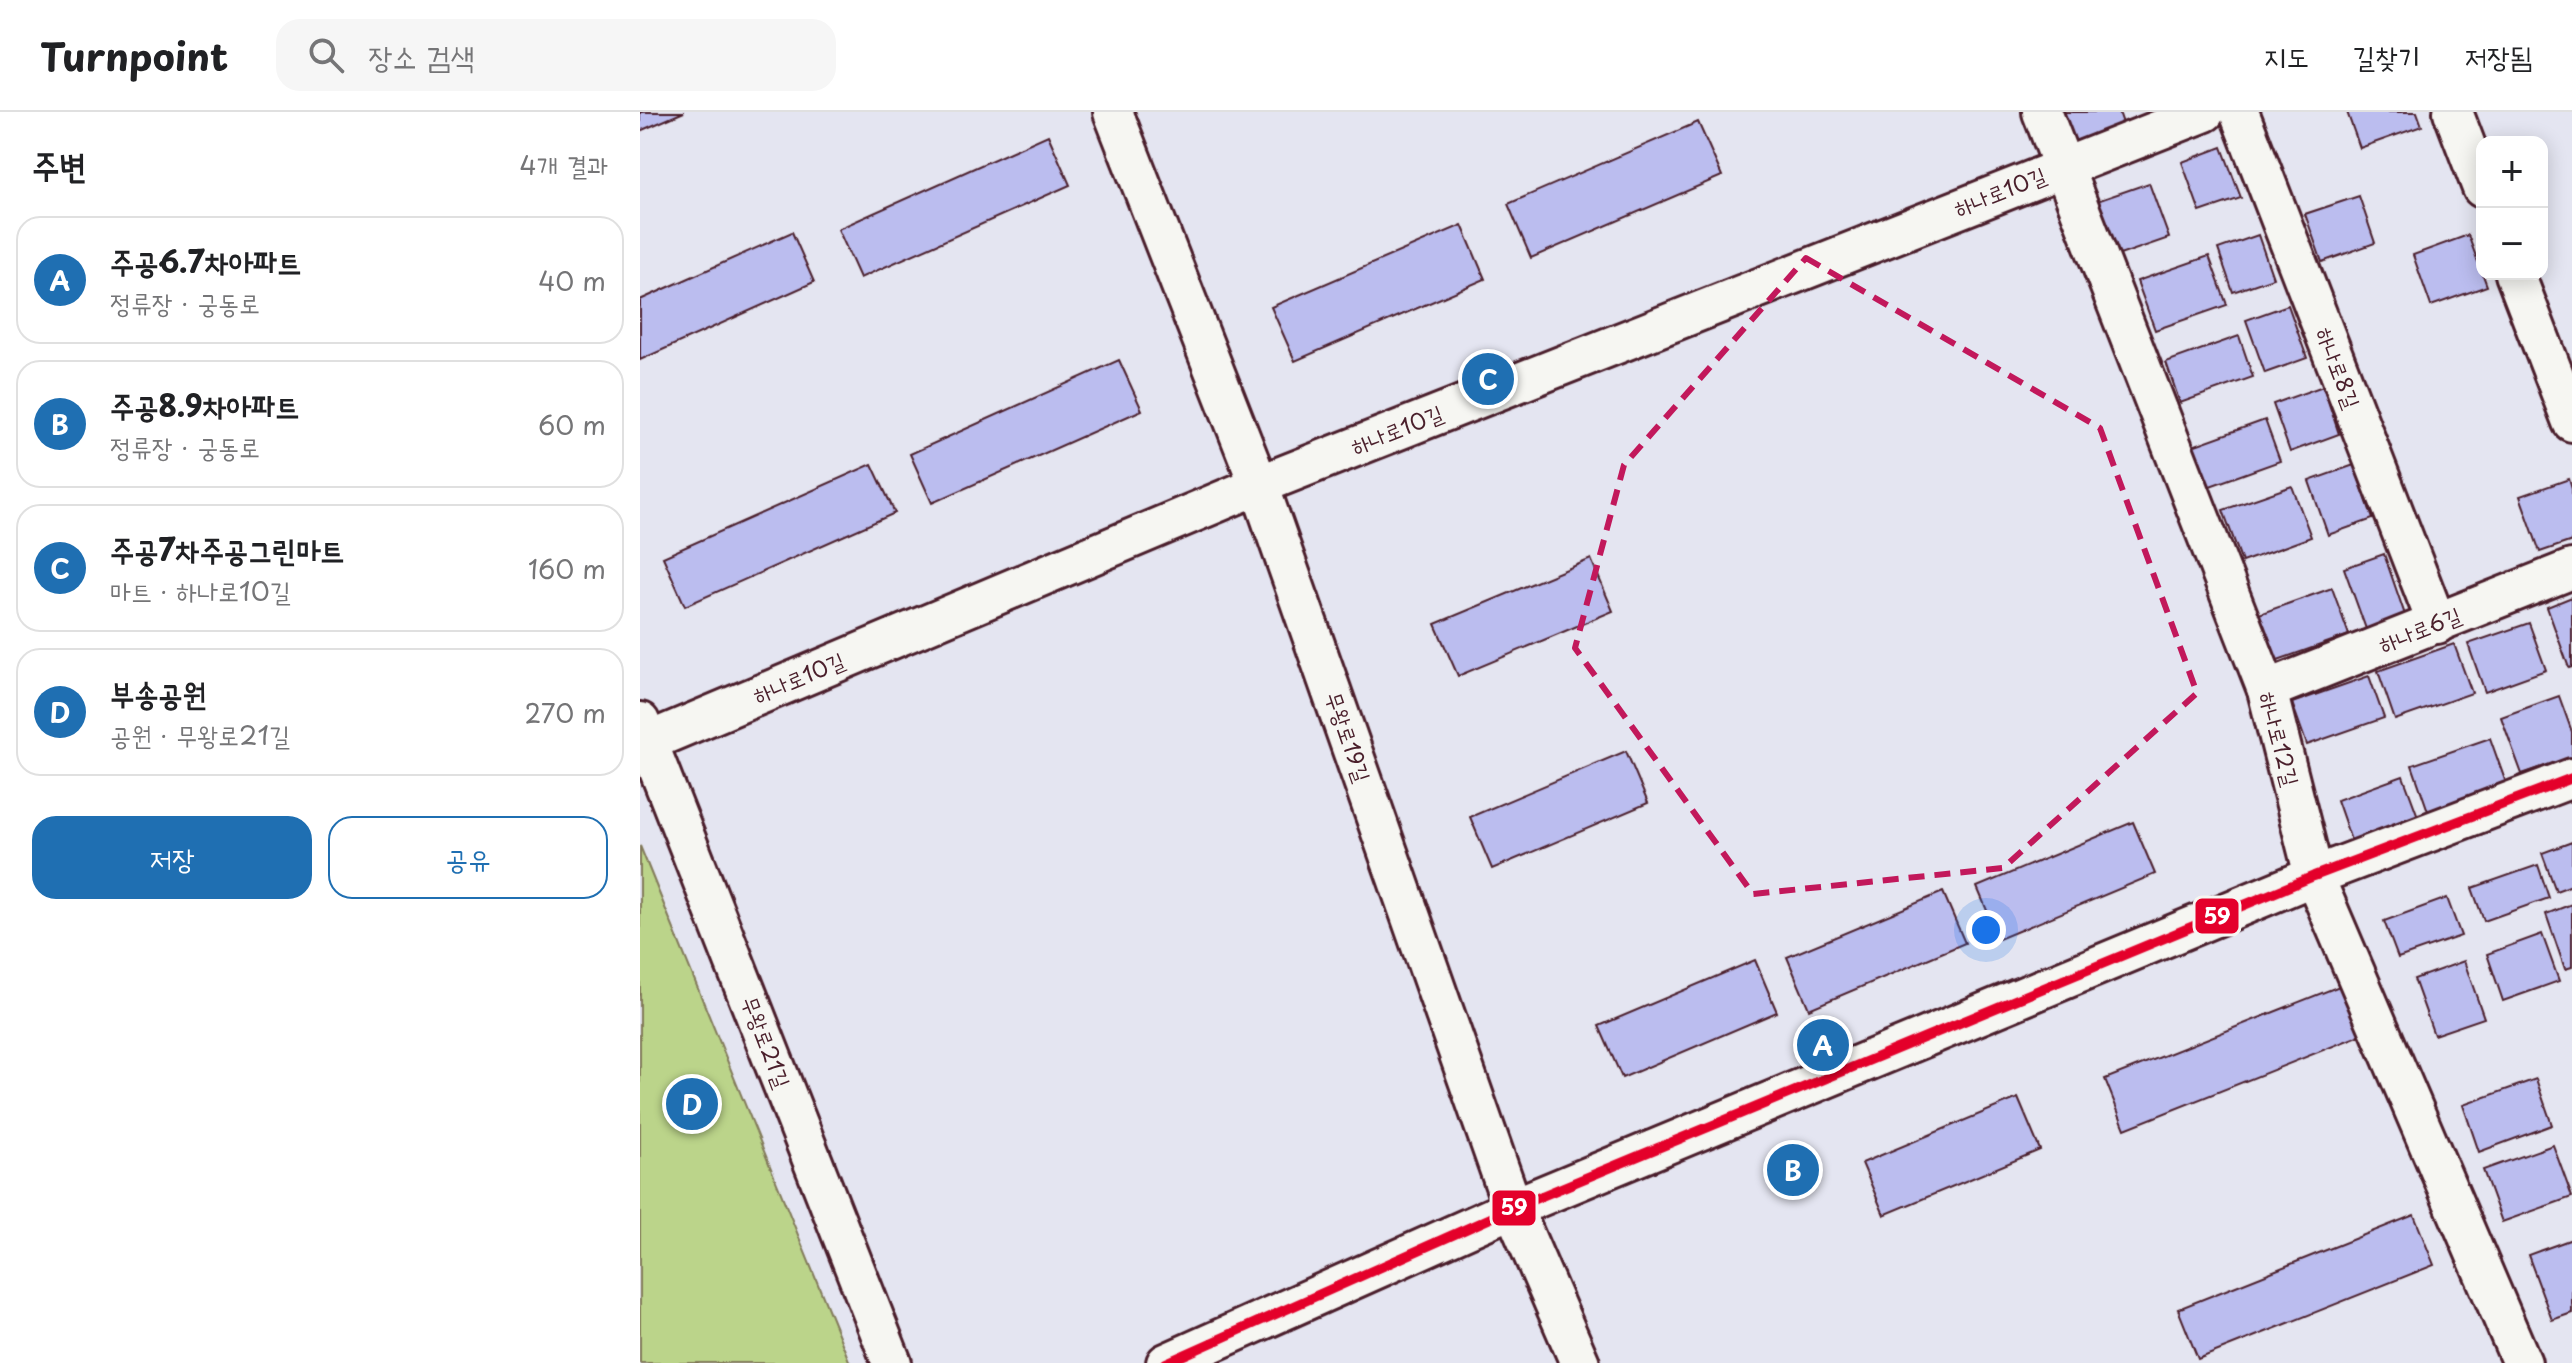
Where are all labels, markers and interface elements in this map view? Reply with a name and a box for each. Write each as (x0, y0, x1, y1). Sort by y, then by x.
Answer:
search box (276, 19, 836, 91)
text: Turnpoint (40, 27, 228, 84)
icon: search (304, 33, 348, 77)
text: 장소 검색 (368, 33, 475, 78)
text: 지도 (2264, 34, 2309, 77)
text: 길찾기 (2353, 34, 2420, 77)
text: 저장됨 (2464, 34, 2532, 77)
map controls (2476, 136, 2548, 280)
button: + (2476, 136, 2548, 208)
text: 주변 (32, 138, 87, 190)
text: 4개 결과 (520, 145, 608, 184)
street label: 하나로10길 (1948, 157, 2051, 224)
button: − (2476, 208, 2548, 280)
text: 주공6.7차아파트 (110, 238, 301, 283)
text: A (50, 261, 70, 300)
text: 40 m (538, 261, 606, 300)
text: 정류장 · 궁동로 (110, 283, 260, 322)
street label: 하나로8길 (2309, 322, 2370, 413)
pin: C (1462, 349, 1514, 409)
text: 주공8.9차아파트 (110, 382, 299, 427)
street label: 하나로10길 (1345, 395, 1448, 462)
text: B (51, 405, 69, 444)
text: 60 m (538, 405, 606, 444)
text: 정류장 · 궁동로 (110, 427, 260, 466)
text: 주공7차주공그린마트 (110, 526, 345, 571)
text: C (50, 549, 70, 588)
text: 160 m (528, 549, 606, 588)
text: 마트 · 하나로10길 (110, 571, 291, 610)
street label: 하나로6길 (2373, 597, 2466, 660)
street label: 하나로10길 (747, 642, 850, 711)
text: 부송공원 (110, 670, 207, 715)
street label: 무왕로19길 (1319, 687, 1380, 786)
street label: 하나로12길 (2252, 688, 2309, 790)
text: D (50, 693, 70, 732)
text: 270 m (525, 693, 606, 732)
text: 공원 · 무왕로21길 (110, 715, 290, 754)
button: 저장 (32, 816, 312, 899)
button: 공유 (328, 816, 608, 899)
line badge: 59 (2194, 897, 2240, 935)
text: 59 (2204, 898, 2231, 931)
your location (1966, 910, 2006, 950)
street label: 무왕로21길 (735, 991, 800, 1093)
pin: A (1797, 1015, 1849, 1075)
pin: D (666, 1074, 718, 1134)
pin: B (1767, 1140, 1819, 1200)
line badge: 59 (1491, 1189, 1537, 1227)
text: 59 (1501, 1189, 1528, 1222)

